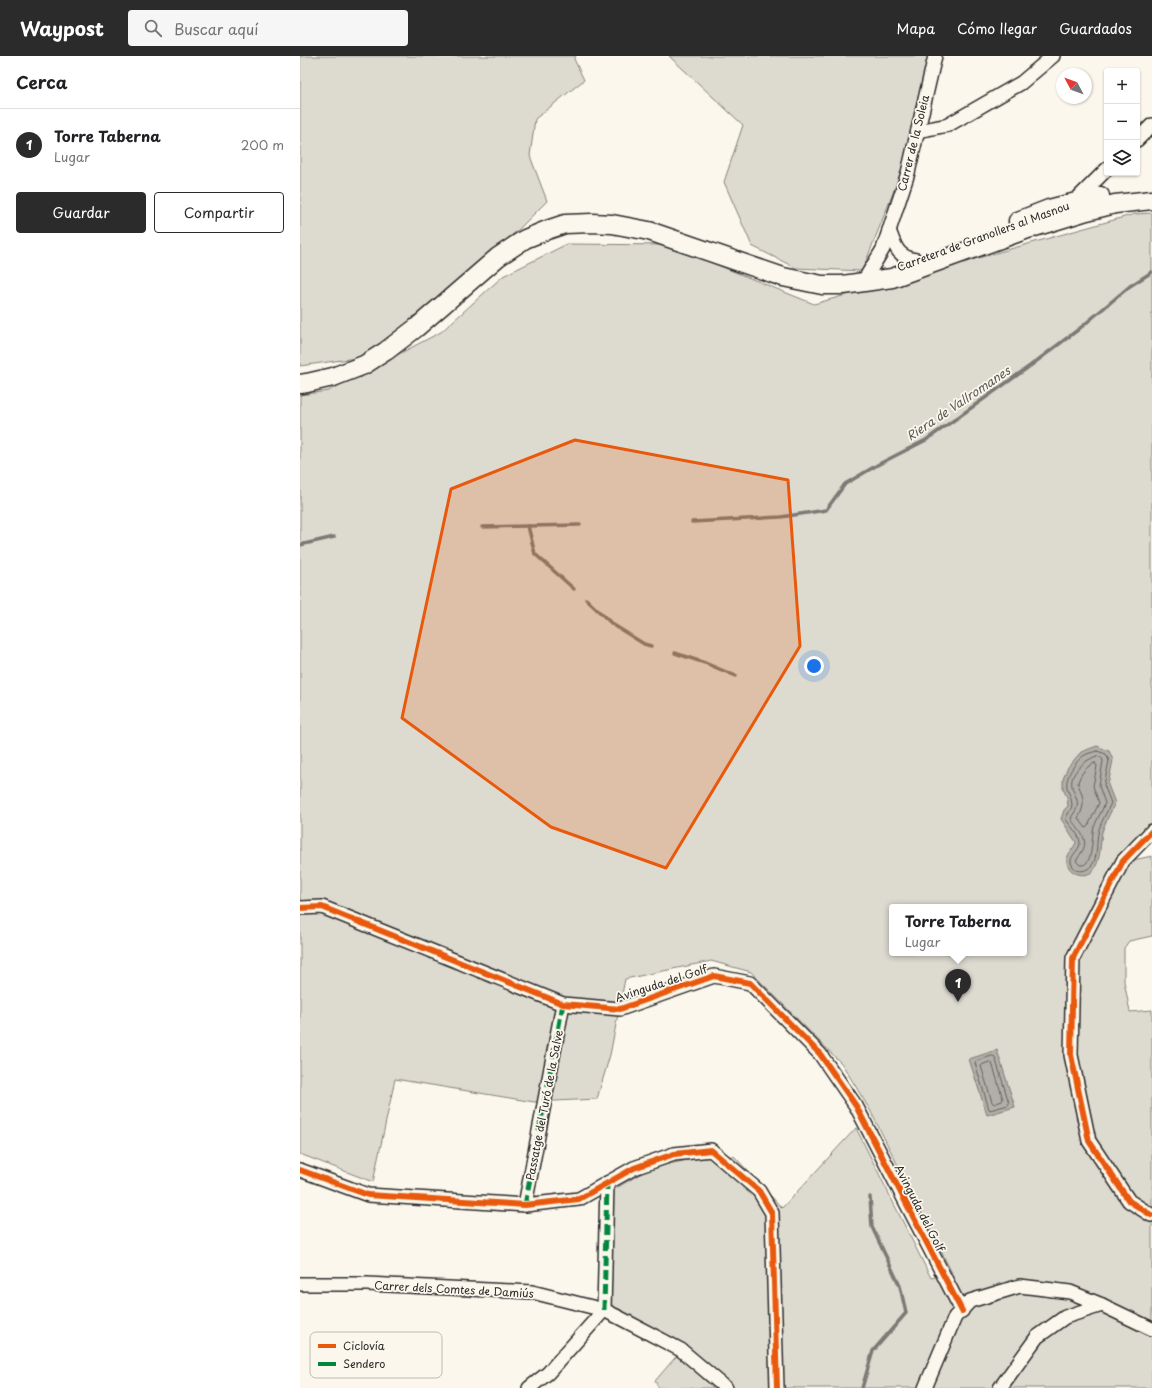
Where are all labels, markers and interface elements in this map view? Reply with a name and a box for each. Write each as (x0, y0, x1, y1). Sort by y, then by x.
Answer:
search box (128, 10, 408, 46)
text: Waypost (20, 14, 104, 42)
icon: search (142, 17, 164, 39)
text: Buscar aquí (174, 17, 258, 40)
text: Mapa (897, 18, 935, 39)
text: Cómo llegar (957, 18, 1037, 39)
text: Guardados (1059, 18, 1132, 39)
north arrow (1056, 68, 1092, 104)
map controls (1104, 68, 1140, 176)
button: + (1104, 68, 1140, 104)
text: Cerca (16, 69, 67, 95)
street label: Carrer de la Soleia (893, 93, 933, 193)
button: − (1104, 104, 1140, 140)
text: Torre Taberna (54, 124, 161, 147)
text: 1 (26, 135, 32, 154)
text: 200 m (241, 135, 284, 154)
button: layers (1104, 140, 1140, 176)
text: Lugar (54, 147, 90, 166)
button: Guardar (16, 192, 146, 233)
button: Compartir (154, 192, 284, 233)
street label: Carretera de Granollers al Masnou (894, 197, 1072, 275)
water label: Riera de Vallromanes (902, 361, 1015, 445)
your location (804, 656, 824, 676)
popup (889, 904, 1027, 956)
text: Torre Taberna (905, 909, 1011, 932)
text: Lugar (905, 932, 940, 951)
street label: Avinguda del Golf (613, 960, 710, 1006)
pin: 1 (945, 969, 971, 1002)
street label: Passatge del Turó de la Salve (521, 1028, 567, 1182)
street label: Avinguda del Golf (891, 1161, 950, 1255)
street label: Carrer dels Comtes de Damiús (374, 1276, 534, 1302)
legend (310, 1332, 442, 1378)
text: Ciclovía (343, 1337, 385, 1354)
text: Sendero (343, 1355, 385, 1372)

